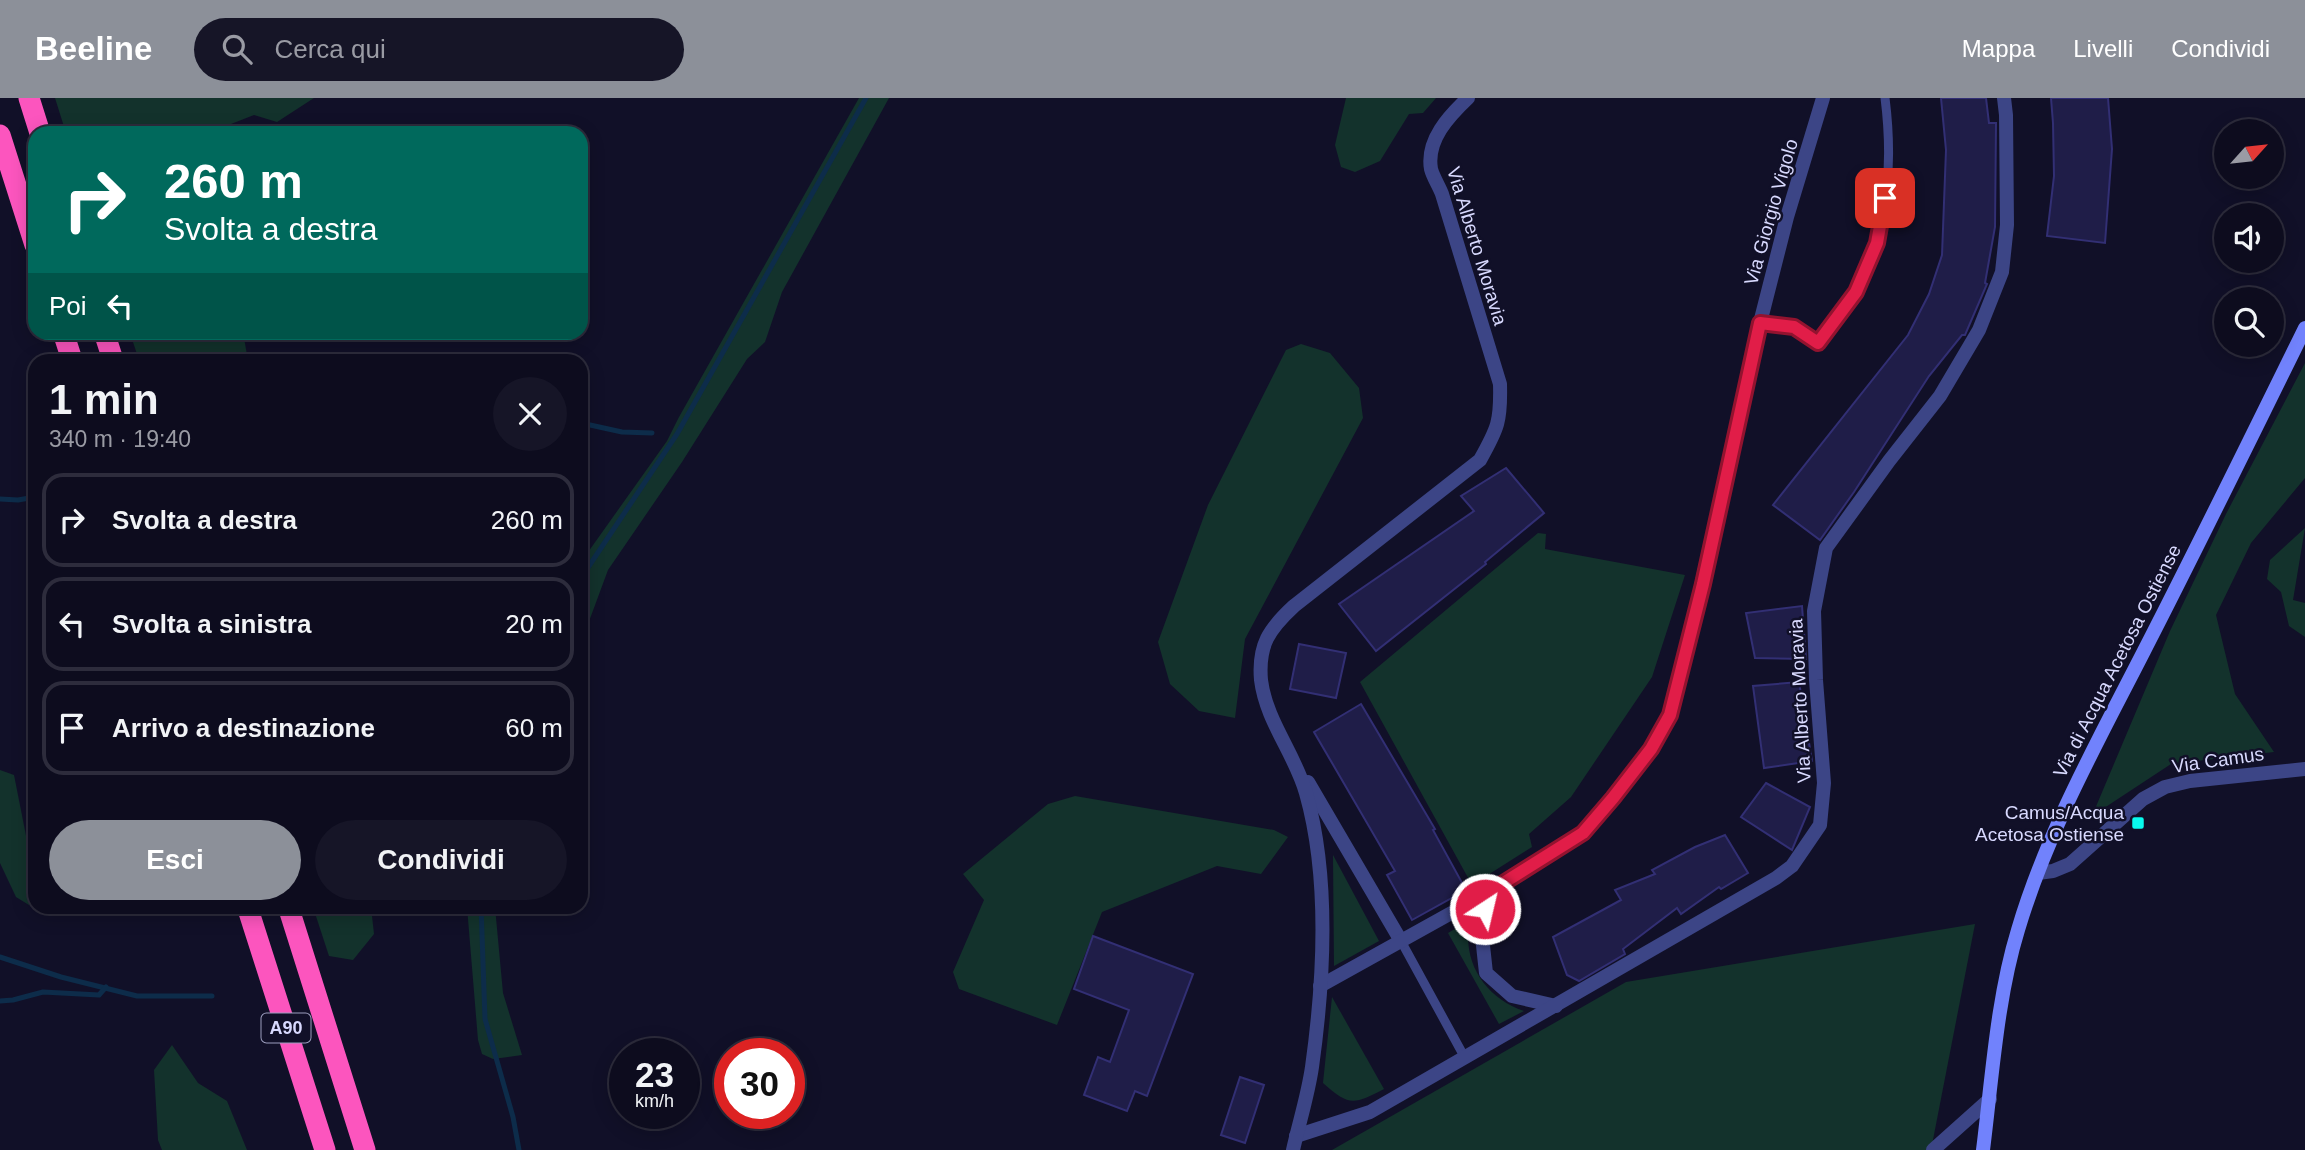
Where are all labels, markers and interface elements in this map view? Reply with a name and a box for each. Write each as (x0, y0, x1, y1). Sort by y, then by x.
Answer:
search box (194, 18, 684, 81)
text: Beeline (35, 30, 152, 67)
icon: search (218, 30, 256, 68)
text: Cerca qui (274, 34, 386, 64)
text: Mappa (1962, 35, 2035, 62)
text: Livelli (2073, 35, 2133, 62)
text: Condividi (2171, 35, 2270, 62)
north arrow (2214, 119, 2284, 189)
map controls (2214, 119, 2284, 357)
street label: Via Giorgio Vigolo (1740, 136, 1802, 288)
icon: right (49, 154, 140, 245)
text: 260 m (164, 154, 303, 208)
street label: Via Alberto Moravia (1443, 164, 1511, 328)
pin (1855, 168, 1915, 228)
icon: arrive (1866, 179, 1904, 217)
button: sound (2214, 203, 2284, 273)
text: Svolta a destra (164, 211, 377, 247)
icon: left (101, 287, 139, 325)
button: search (2214, 287, 2284, 357)
text: Poi (49, 291, 87, 321)
text: 1 min (49, 376, 159, 423)
button: close (493, 377, 567, 451)
text: 340 m · 19:40 (49, 426, 191, 452)
icon: right (53, 501, 91, 539)
text: Svolta a destra (112, 505, 297, 535)
text: 260 m (491, 505, 563, 535)
street label: Via di Acqua Acetosa Ostiense (2049, 541, 2185, 781)
icon: left (53, 605, 91, 643)
text: Svolta a sinistra (112, 609, 311, 639)
text: 20 m (505, 609, 563, 639)
street label: Via Alberto Moravia (1785, 618, 1815, 784)
icon: arrive (53, 709, 91, 747)
text: Arrivo a destinazione (112, 713, 375, 743)
text: 60 m (505, 713, 563, 743)
street label: Via Camus (2171, 743, 2265, 777)
place label: Camus/Acqua Acetosa Ostiense (1975, 802, 2124, 845)
marker: Camus/Acqua Acetosa Ostiense (2130, 815, 2146, 831)
button: Esci (49, 820, 301, 900)
button: Condividi (315, 820, 567, 900)
position arrow (1448, 872, 1522, 946)
road number: A90 (262, 1014, 310, 1043)
speed limit sign: 30 (714, 1038, 805, 1129)
text: 23 (635, 1055, 674, 1094)
text: km/h (635, 1091, 674, 1111)

